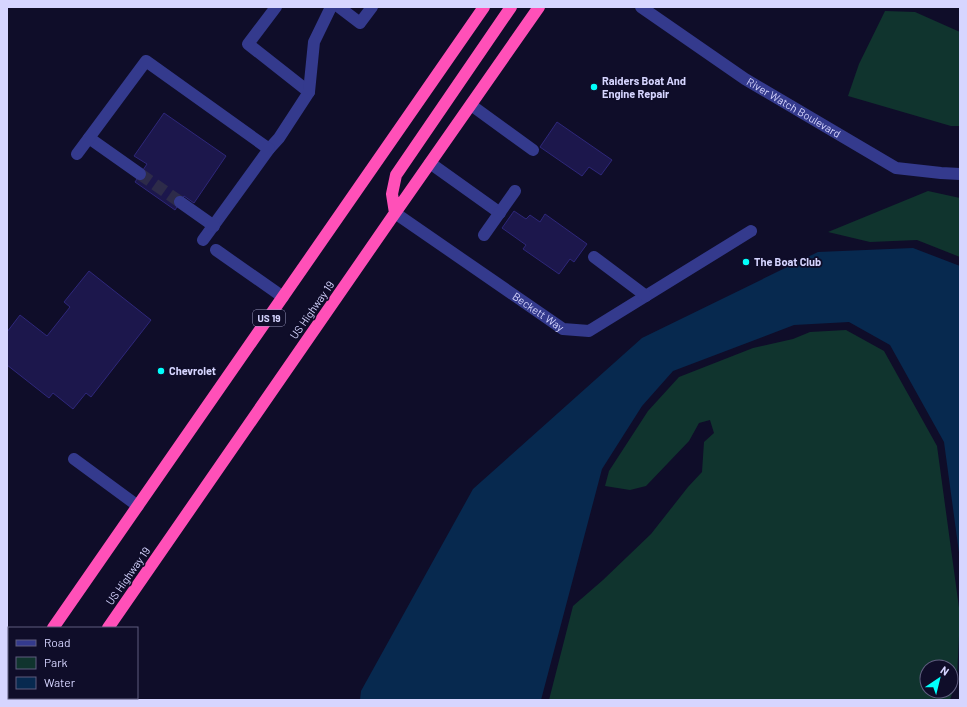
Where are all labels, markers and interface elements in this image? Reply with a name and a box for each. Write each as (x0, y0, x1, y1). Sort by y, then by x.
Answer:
place label: Raiders Boat And Engine Repair (602, 74, 686, 100)
street label: River Watch Boulevard (745, 75, 843, 140)
marker: Raiders Boat And Engine Repair (589, 82, 599, 92)
place label: The Boat Club (754, 255, 821, 268)
marker: The Boat Club (741, 257, 751, 267)
street label: US Highway 19 (287, 278, 336, 341)
street label: Beckett Way (510, 289, 567, 334)
road number: US 19 (253, 310, 285, 326)
place label: Chevrolet (169, 364, 216, 377)
marker: Chevrolet (156, 366, 166, 376)
street label: US Highway 19 (103, 544, 152, 607)
legend (8, 627, 138, 699)
text: Road (44, 635, 71, 649)
text: Park (44, 655, 68, 669)
north arrow (919, 659, 959, 699)
text: N (938, 663, 952, 678)
text: Water (44, 675, 76, 689)

